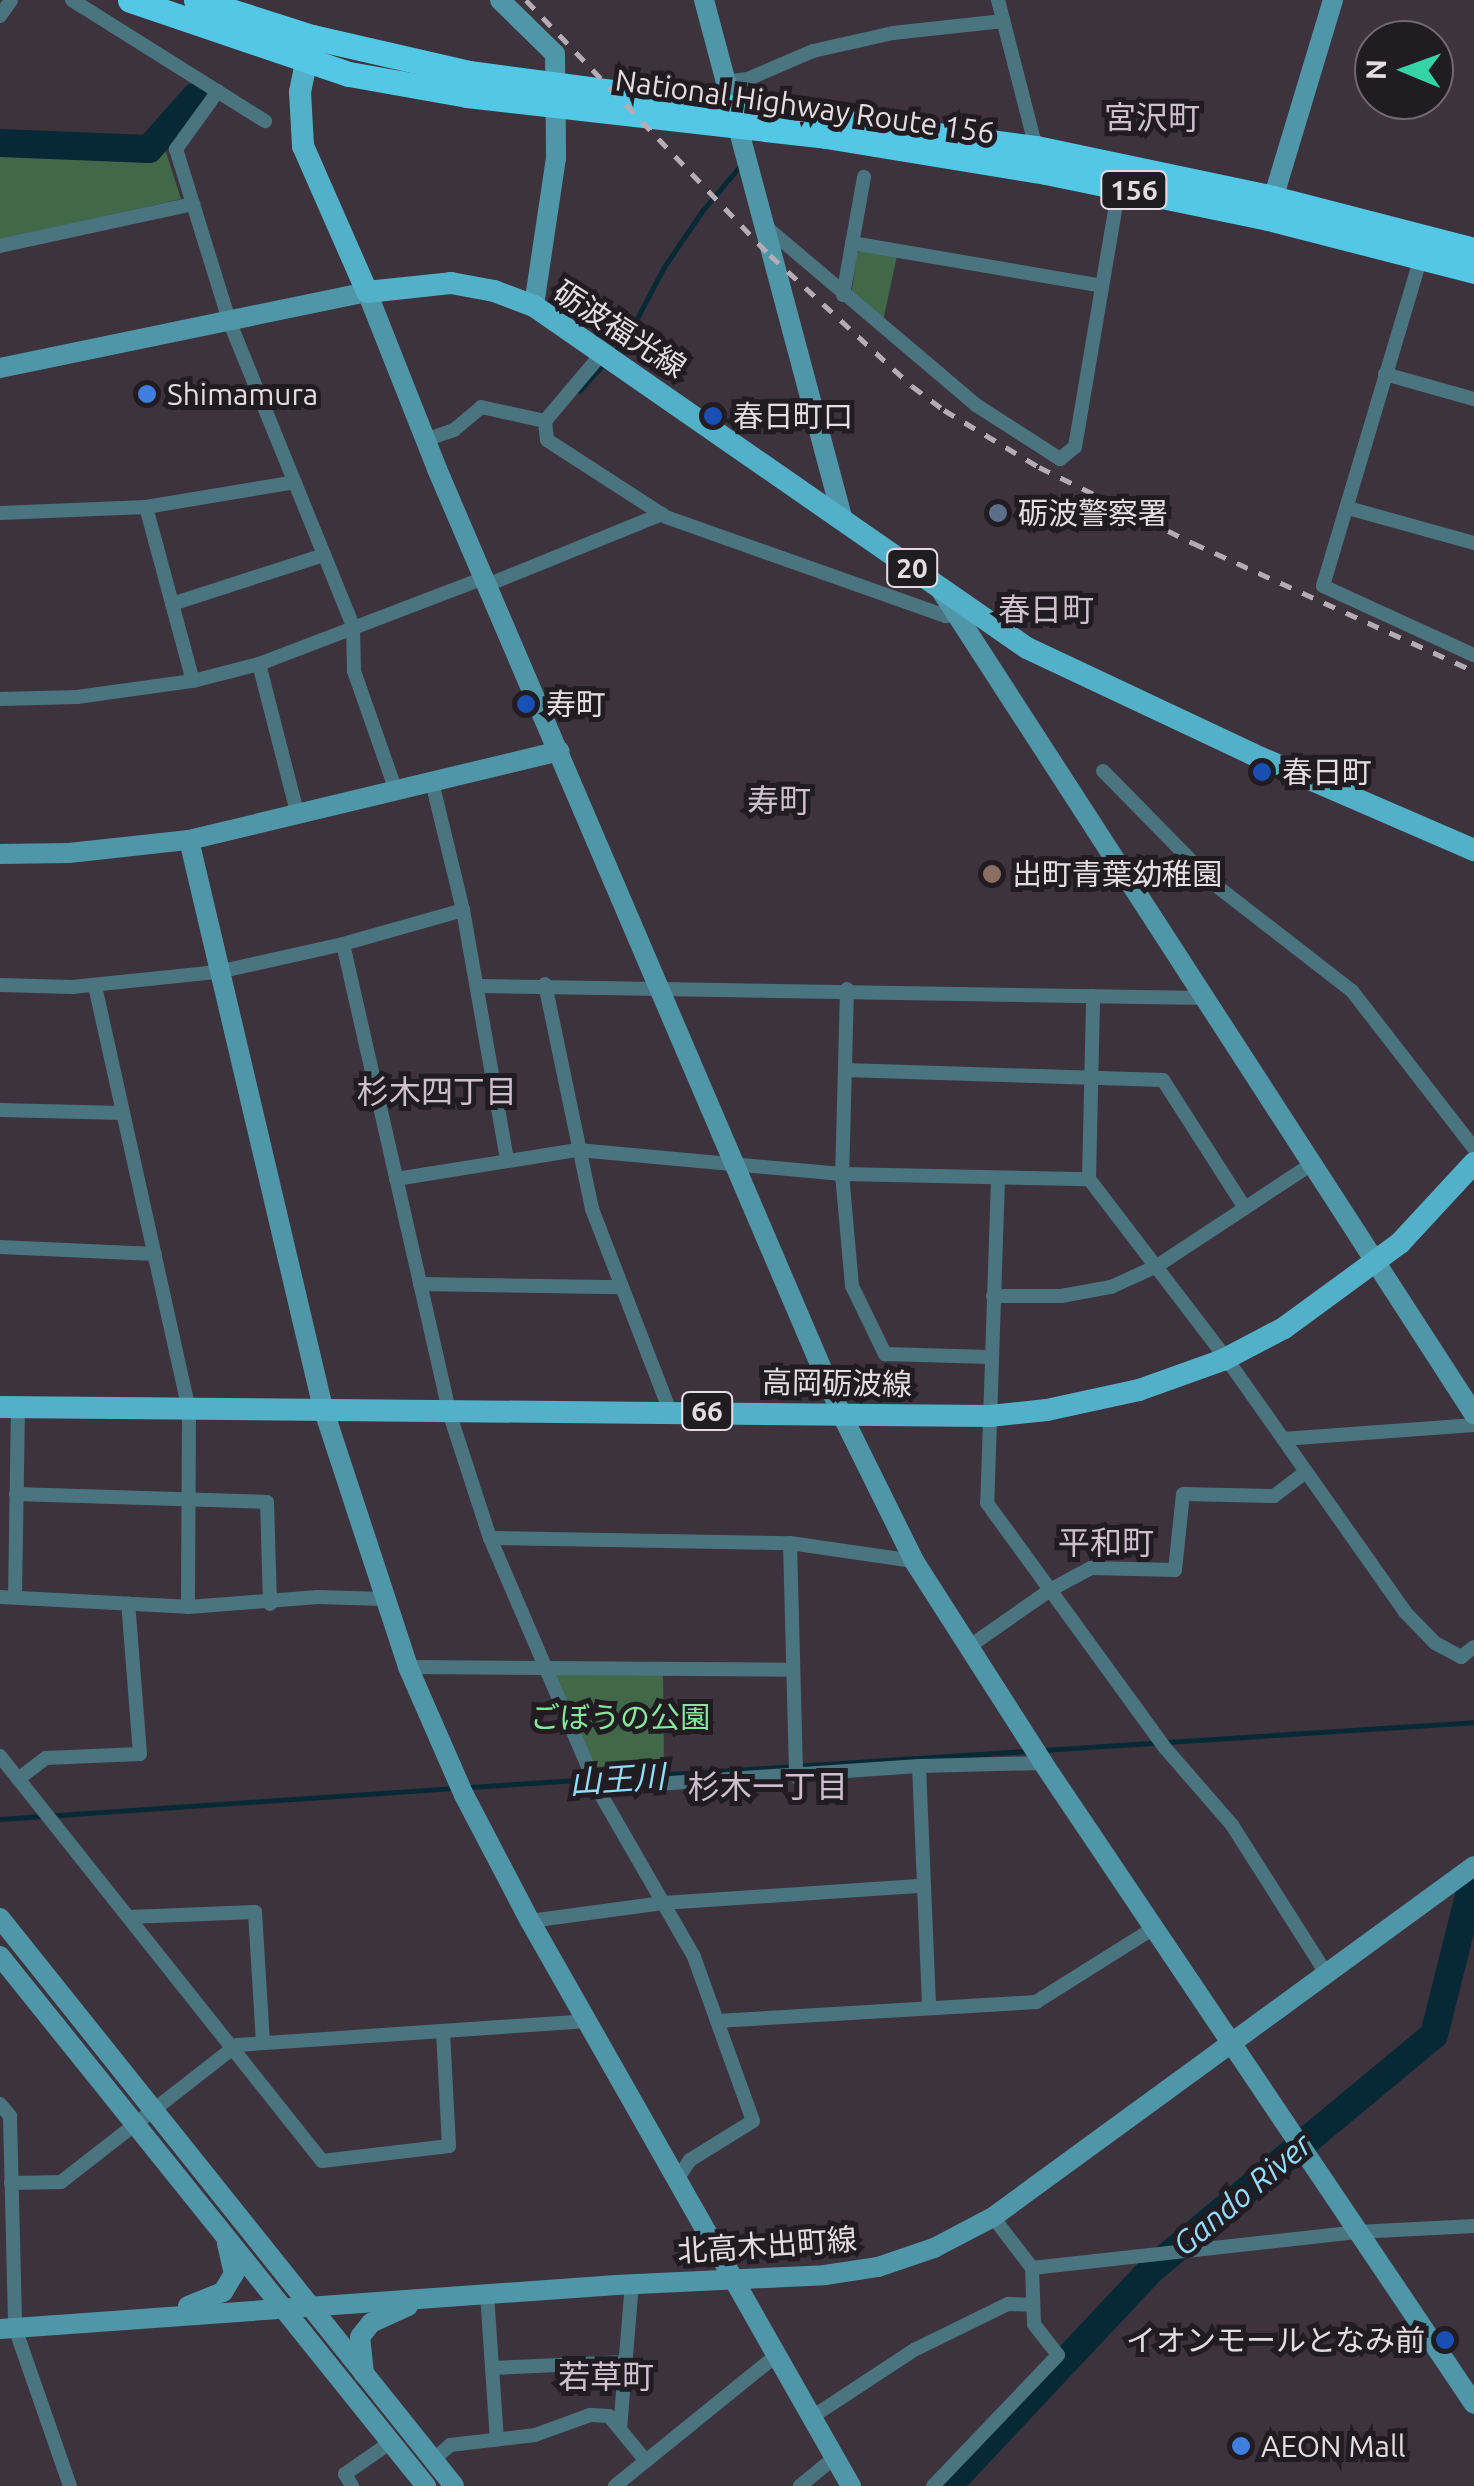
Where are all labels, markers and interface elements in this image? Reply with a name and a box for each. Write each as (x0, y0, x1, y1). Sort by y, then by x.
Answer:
north arrow (1354, 20, 1454, 120)
text: N (1360, 59, 1391, 80)
street label: National Highway Route 156 (613, 62, 997, 150)
district label: 宮沢町 (1104, 98, 1200, 136)
road number: 156 (1099, 167, 1169, 213)
street label: 砺波福光線 (547, 273, 693, 385)
place label: Shimamura (167, 376, 318, 412)
marker: Shimamura (136, 383, 158, 405)
place label: 春日町口 (733, 398, 853, 434)
marker: 春日町口 (702, 405, 724, 427)
place label: 砺波警察署 (1018, 495, 1168, 531)
marker: 砺波警察署 (987, 502, 1009, 524)
road number: 20 (884, 545, 940, 591)
district label: 春日町 (998, 590, 1094, 628)
place label: 寿町 (546, 686, 606, 722)
marker: 寿町 (515, 693, 537, 715)
place label: 春日町 (1282, 754, 1372, 790)
marker: 春日町 (1251, 761, 1273, 783)
district label: 寿町 (747, 781, 811, 819)
place label: 出町青葉幼稚園 (1012, 856, 1222, 892)
marker: 出町青葉幼稚園 (981, 863, 1003, 885)
district label: 杉木四丁目 (357, 1072, 517, 1110)
street label: 高岡砺波線 (762, 1364, 912, 1402)
road number: 66 (680, 1388, 734, 1434)
district label: 平和町 (1058, 1523, 1154, 1561)
park label: ごぼうの公園 (530, 1699, 710, 1735)
water label: 山王川 (568, 1756, 666, 1802)
district label: 杉木一丁目 (688, 1767, 848, 1805)
water label: Gando River (1165, 2125, 1319, 2263)
street label: 北高木出町線 (676, 2221, 858, 2269)
place label: イオンモールとなみ前 (1125, 2322, 1425, 2358)
marker: イオンモールとなみ前 (1434, 2329, 1456, 2351)
district label: 若草町 (558, 2357, 654, 2395)
place label: AEON Mall (1261, 2428, 1406, 2464)
marker: AEON Mall (1230, 2435, 1252, 2457)

